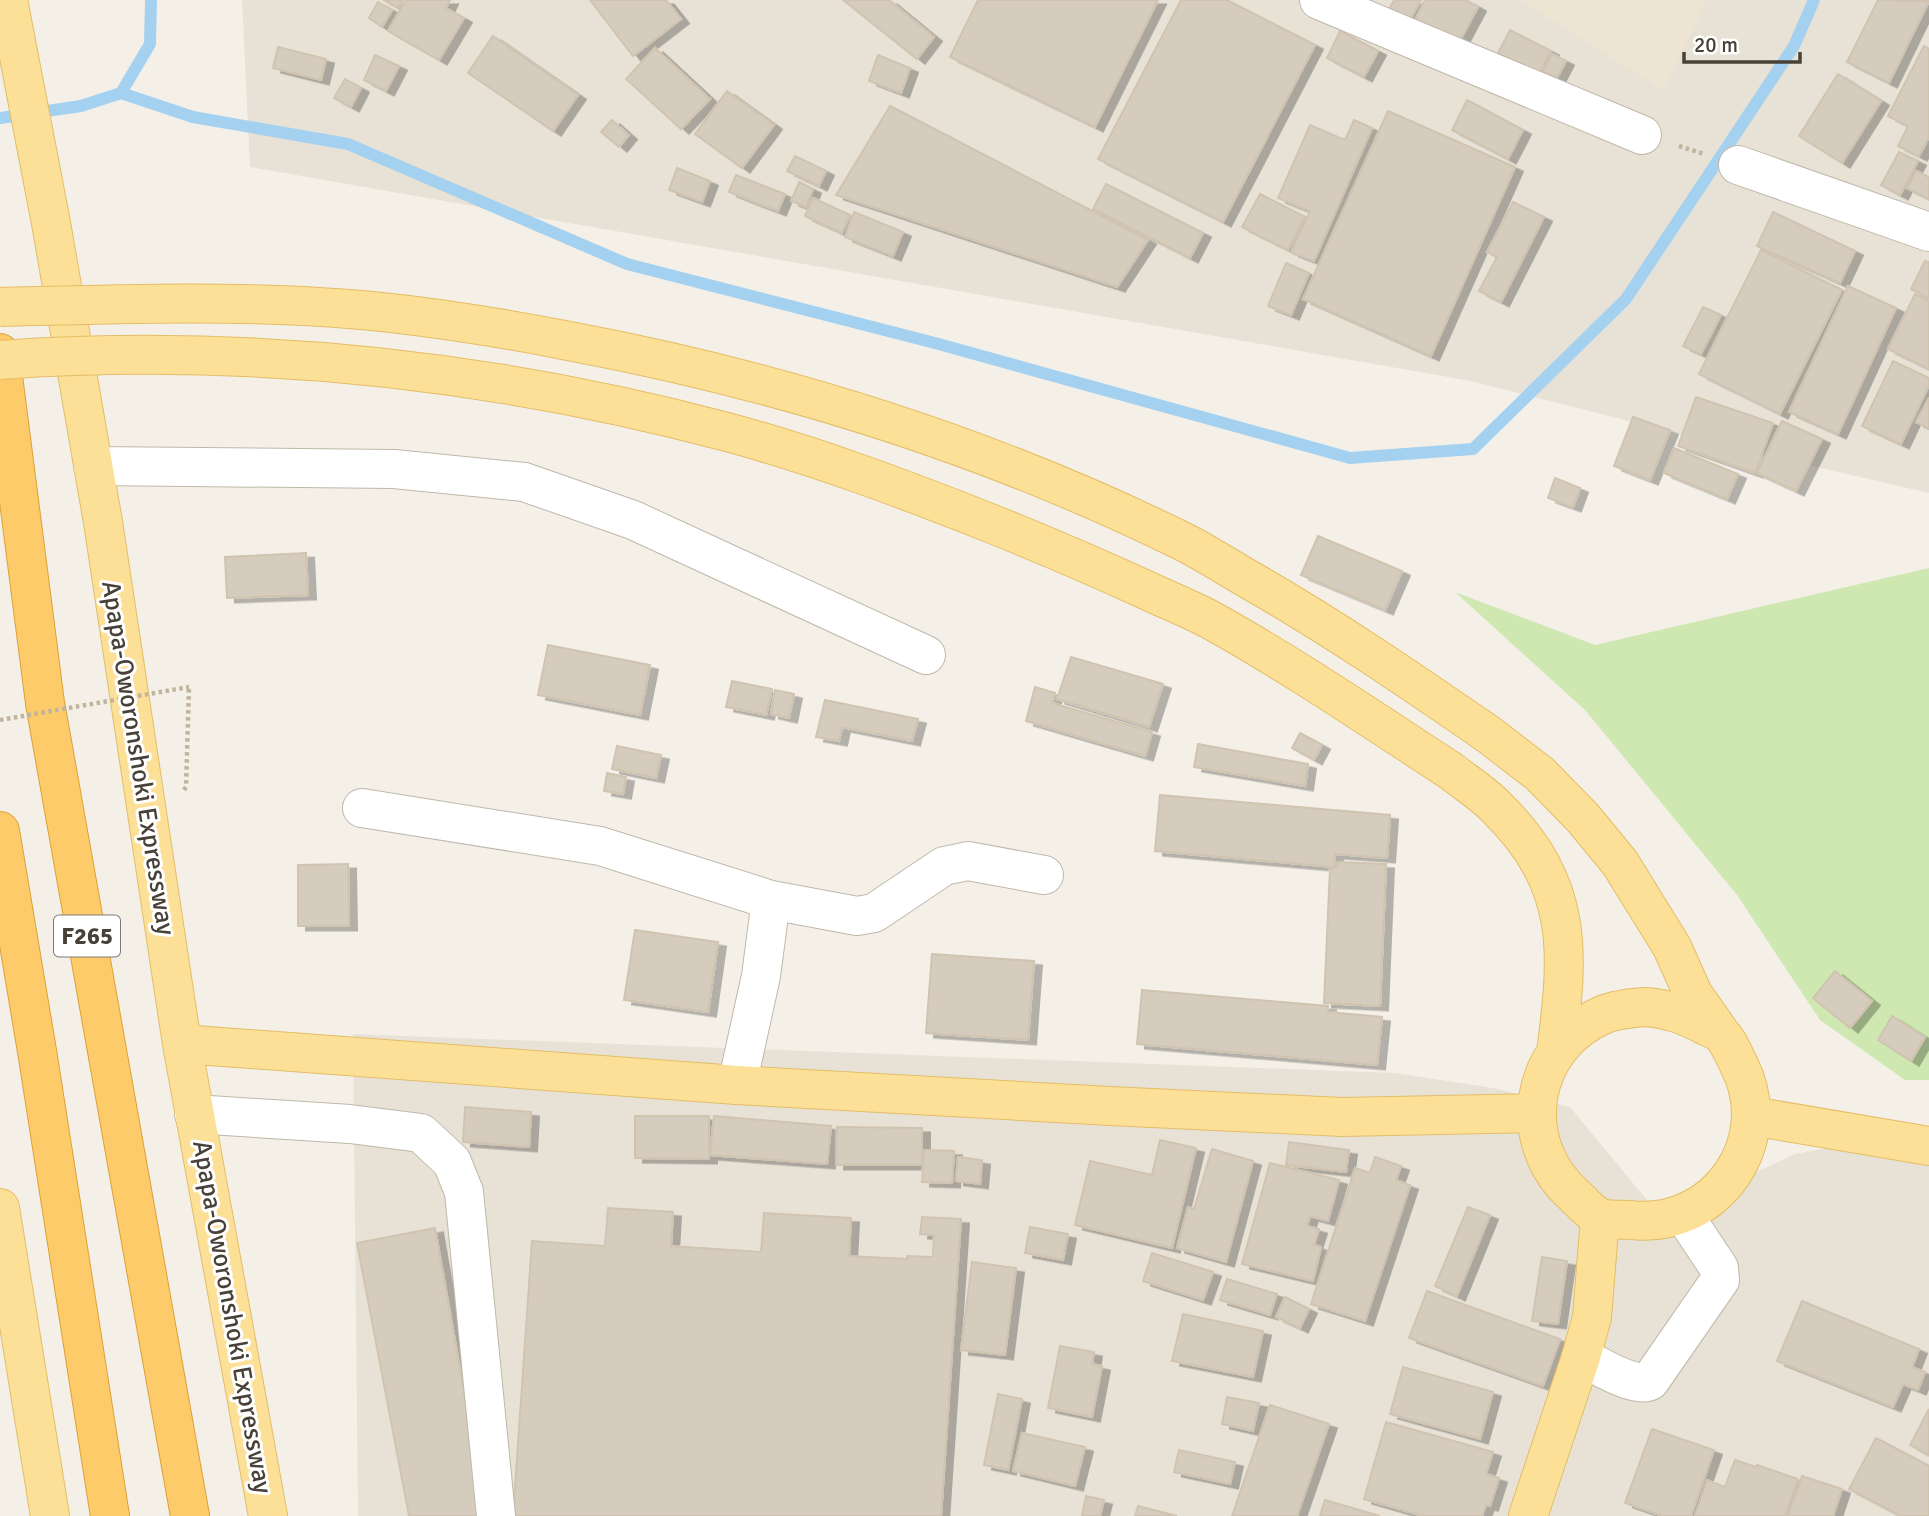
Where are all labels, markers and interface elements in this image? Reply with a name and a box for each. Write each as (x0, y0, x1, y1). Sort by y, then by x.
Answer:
scale bar (1684, 21, 1800, 65)
text: 20 m (1694, 32, 1738, 58)
street label: Apapa-Oworonshoki Expressway (94, 579, 182, 937)
road number: F265 (54, 916, 120, 956)
street label: Apapa-Oworonshoki Expressway (185, 1138, 279, 1496)

